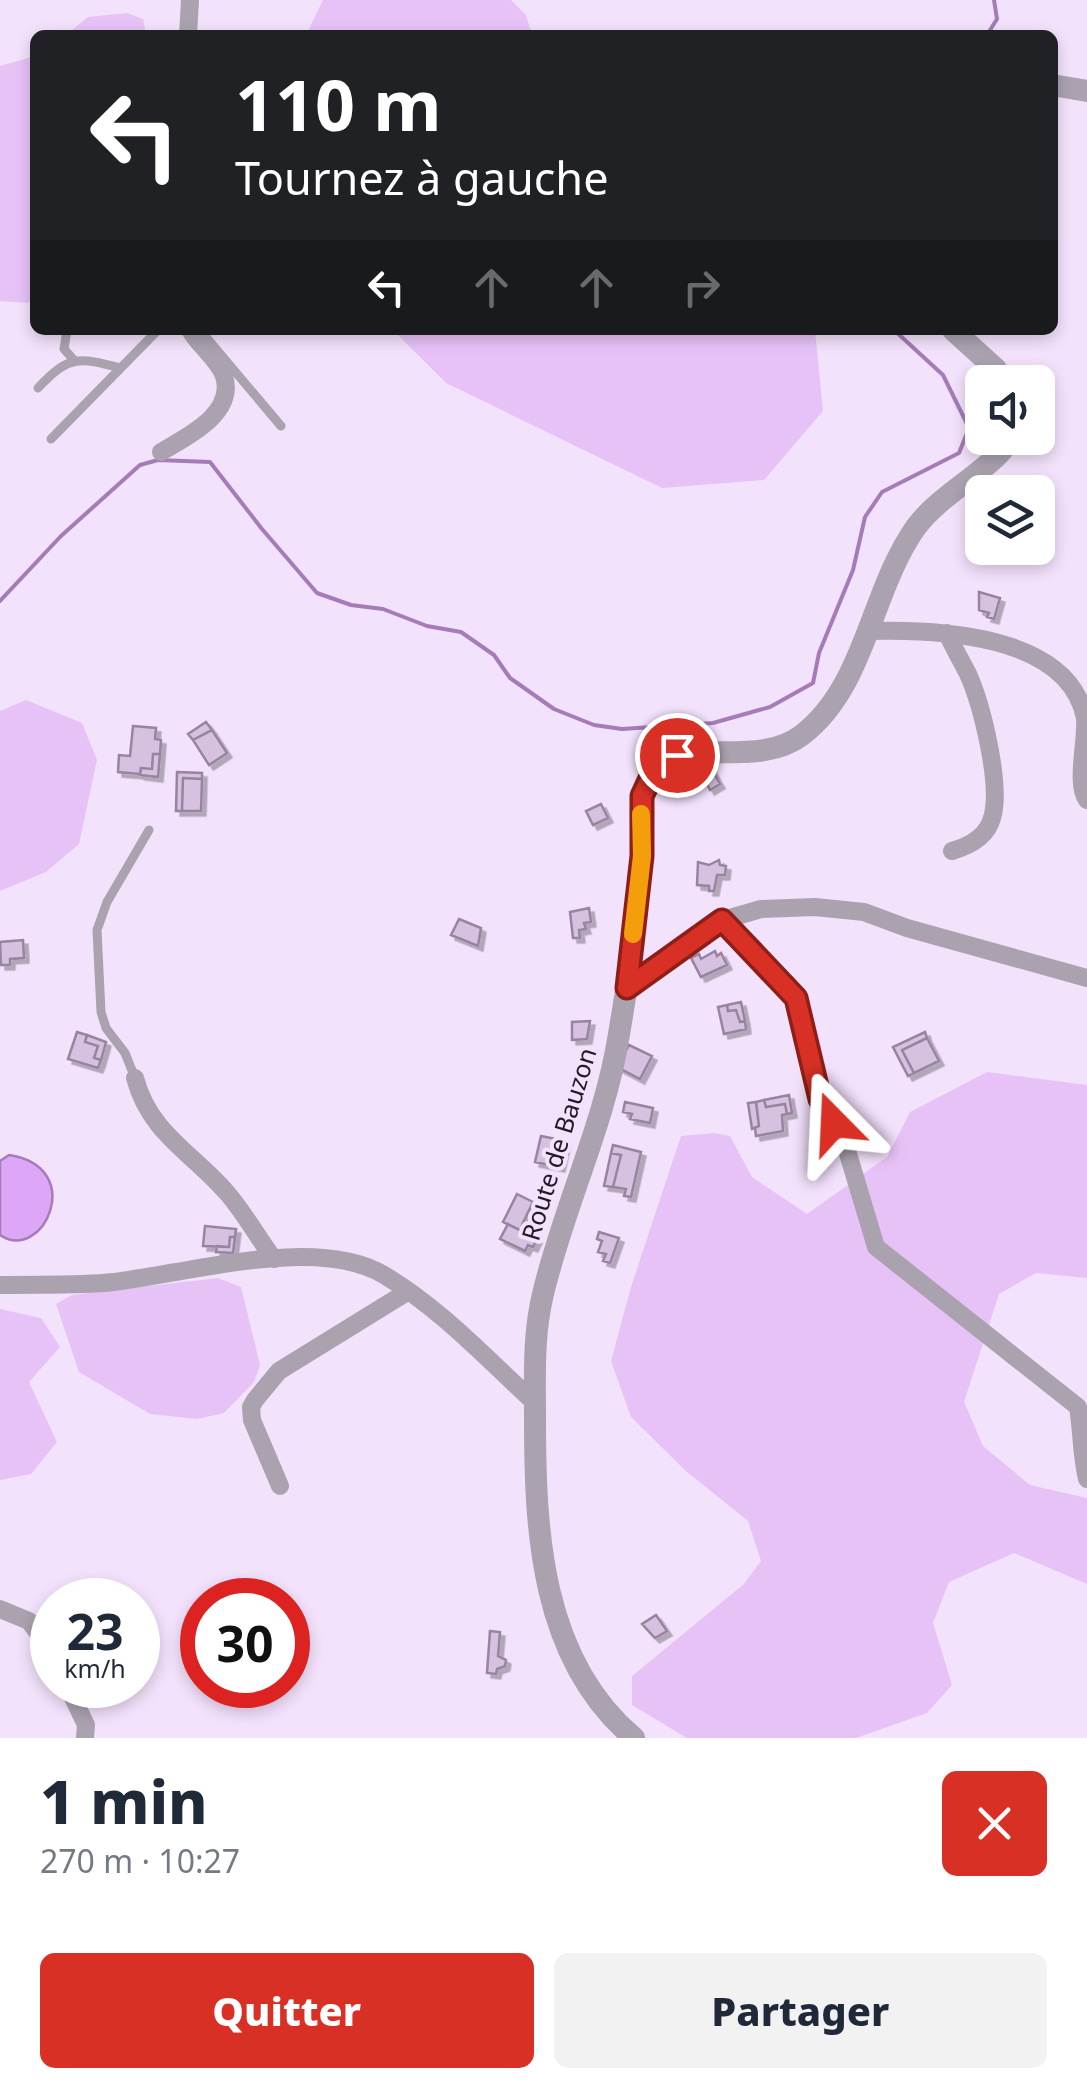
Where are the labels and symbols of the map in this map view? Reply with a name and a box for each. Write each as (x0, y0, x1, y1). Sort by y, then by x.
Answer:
pin (635, 713, 720, 798)
street label: Route de Bauzon (513, 1043, 604, 1244)
position arrow (782, 1071, 886, 1175)
speed limit sign: 30 (180, 1578, 310, 1708)

